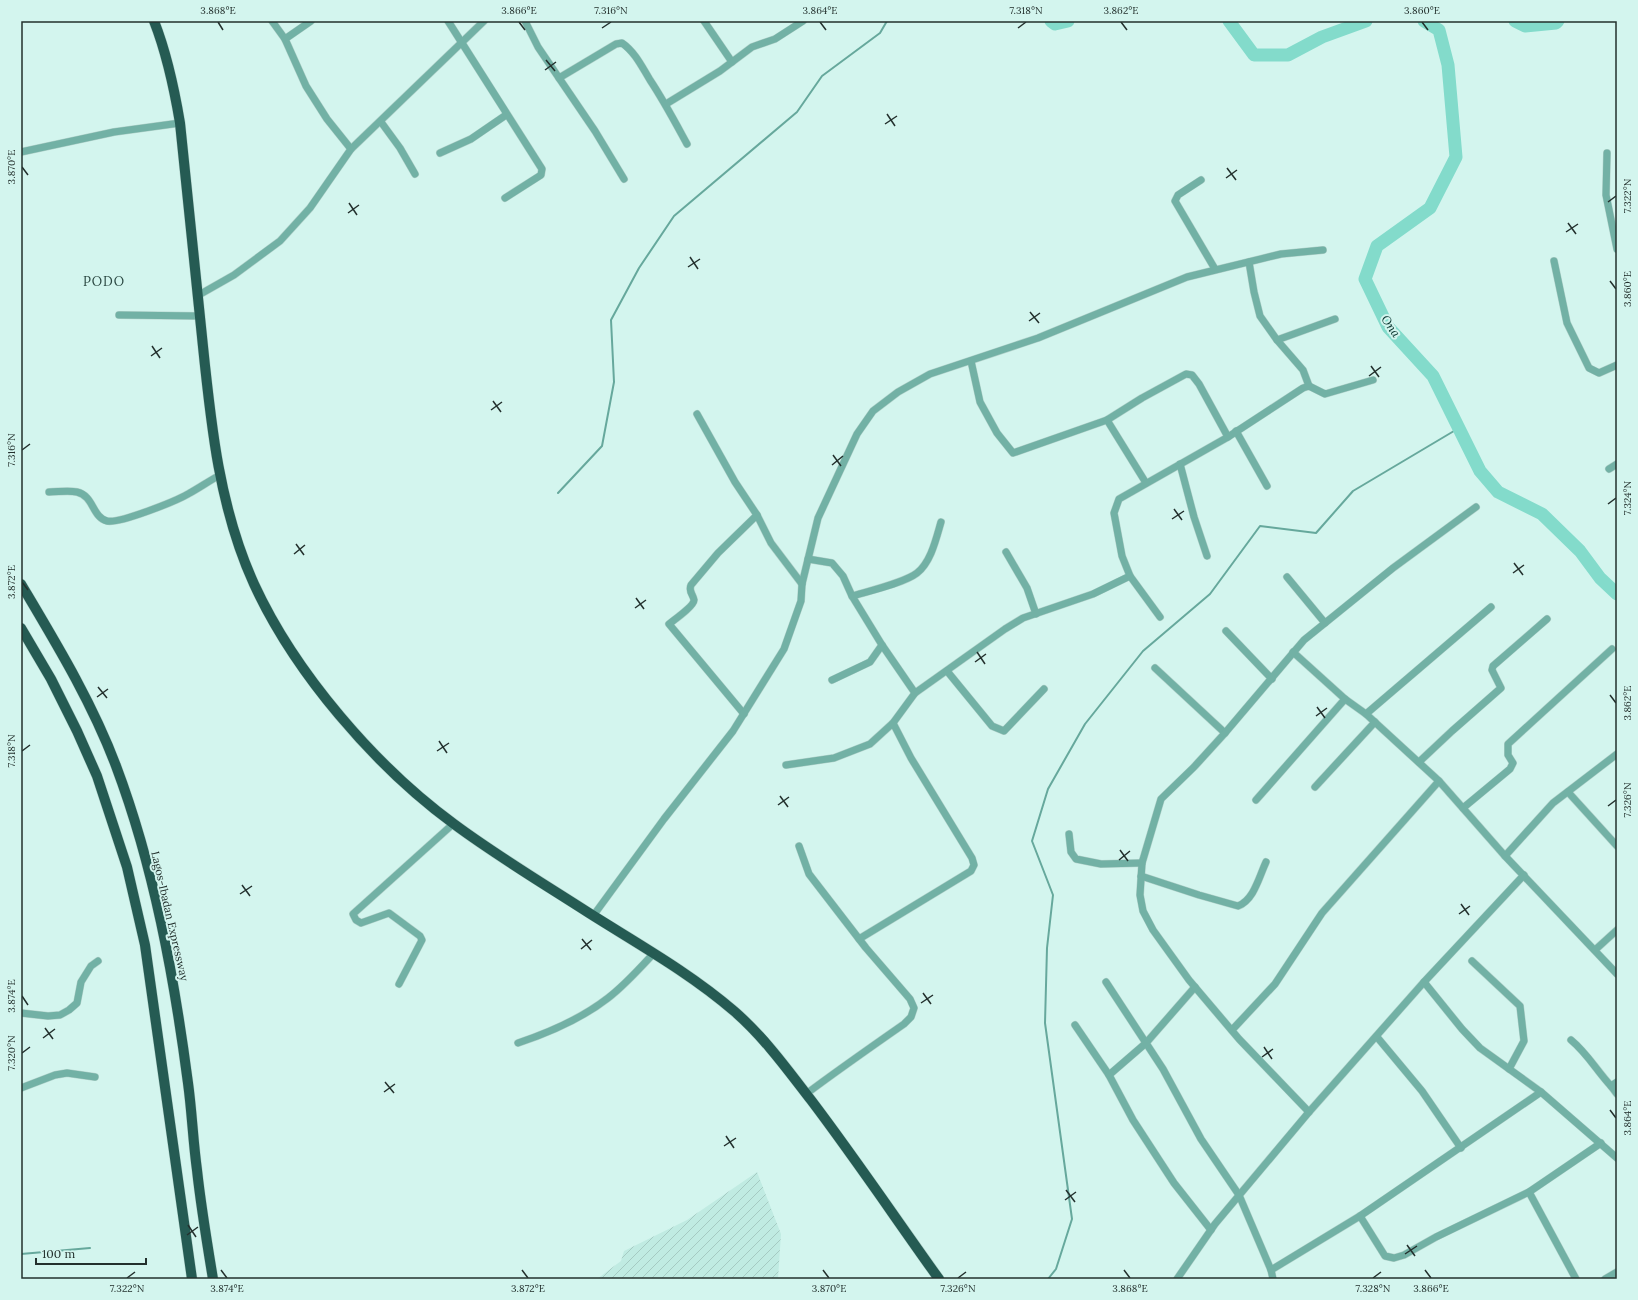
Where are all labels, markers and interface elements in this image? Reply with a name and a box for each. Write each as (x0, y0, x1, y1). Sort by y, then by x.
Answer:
text: 3.868°E (200, 4, 236, 17)
text: 3.866°E (501, 4, 537, 17)
text: 7.316°N (594, 4, 628, 17)
text: 3.864°E (803, 4, 838, 17)
text: 7.318°N (1009, 4, 1043, 17)
text: 3.862°E (1103, 4, 1139, 17)
text: 3.860°E (1404, 4, 1440, 17)
text: 3.870°E (5, 150, 18, 184)
text: 7.322°N (1621, 178, 1634, 213)
text: 3.860°E (1621, 271, 1634, 307)
district label: PODO (83, 273, 125, 290)
water label: Ona (1378, 312, 1404, 340)
text: 7.316°N (5, 433, 18, 467)
text: 7.324°N (1621, 480, 1634, 515)
text: 3.872°E (5, 565, 18, 599)
text: 3.862°E (1621, 685, 1634, 721)
text: 7.318°N (5, 734, 18, 768)
text: 7.326°N (1621, 782, 1634, 818)
street label: Lagos-Ibadan Expressway (148, 850, 192, 982)
text: 3.874°E (5, 979, 18, 1013)
text: 7.320°N (5, 1035, 18, 1071)
text: 3.864°E (1621, 1101, 1634, 1136)
scale bar (36, 1240, 146, 1266)
text: 100 m (42, 1246, 75, 1261)
text: 7.322°N (110, 1282, 145, 1295)
text: 3.874°E (210, 1282, 244, 1295)
text: 3.872°E (511, 1282, 545, 1295)
text: 3.870°E (812, 1282, 846, 1295)
text: 7.326°N (940, 1282, 976, 1295)
text: 3.868°E (1112, 1282, 1148, 1295)
text: 7.328°N (1356, 1282, 1391, 1295)
text: 3.866°E (1413, 1282, 1449, 1295)

